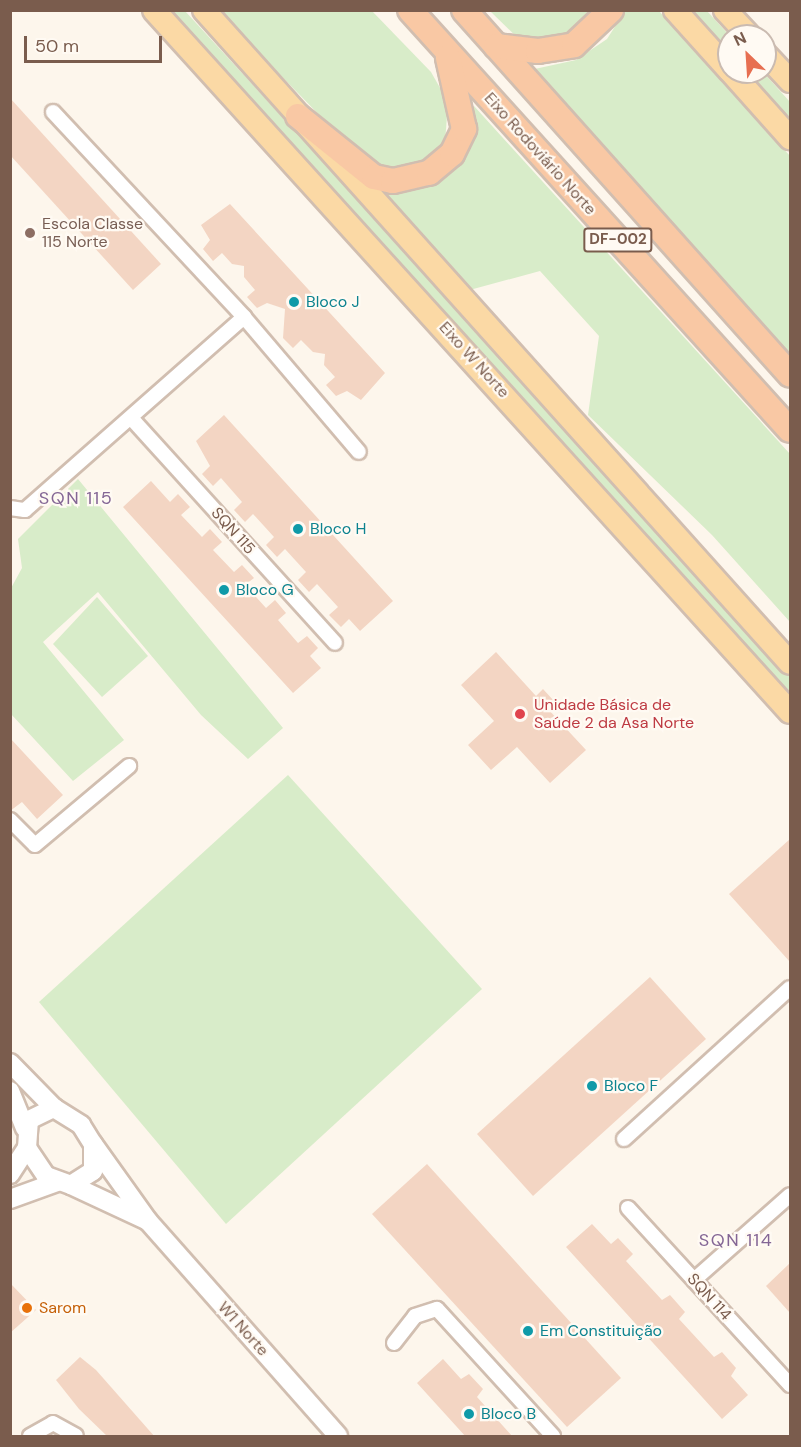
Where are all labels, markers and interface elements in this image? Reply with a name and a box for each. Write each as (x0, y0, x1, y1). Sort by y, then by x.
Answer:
scale bar (27, 24, 165, 62)
north arrow (717, 24, 777, 84)
text: N (730, 27, 750, 51)
text: 50 m (35, 34, 79, 58)
street label: Eixo Rodoviário Norte (480, 89, 600, 219)
place label: Escola Classe 115 Norte (42, 214, 143, 252)
marker: Escola Classe 115 Norte (23, 226, 37, 240)
road number: DF-002 (582, 228, 654, 252)
place label: Bloco J (306, 292, 360, 312)
marker: Bloco J (287, 295, 301, 309)
street label: Eixo W Norte (435, 318, 513, 402)
district label: SQN 115 (39, 487, 113, 509)
street label: SQN 115 (207, 504, 259, 558)
place label: Bloco H (310, 519, 366, 539)
marker: Bloco H (291, 522, 305, 536)
place label: Bloco G (236, 580, 294, 600)
marker: Bloco G (217, 583, 231, 597)
place label: Unidade Básica de Saúde 2 da Asa Norte (534, 695, 694, 733)
marker: Unidade Básica de Saúde 2 da Asa Norte (511, 705, 529, 723)
place label: Bloco F (604, 1076, 658, 1096)
marker: Bloco F (585, 1079, 599, 1093)
district label: SQN 114 (699, 1229, 773, 1251)
street label: SQN 114 (683, 1270, 735, 1324)
place label: Sarom (39, 1298, 86, 1318)
street label: W1 Norte (214, 1298, 272, 1360)
marker: Sarom (20, 1301, 34, 1315)
place label: Em Constituição (540, 1321, 662, 1341)
marker: Em Constituição (521, 1324, 535, 1338)
place label: Bloco B (481, 1404, 536, 1424)
marker: Bloco B (462, 1407, 476, 1421)

